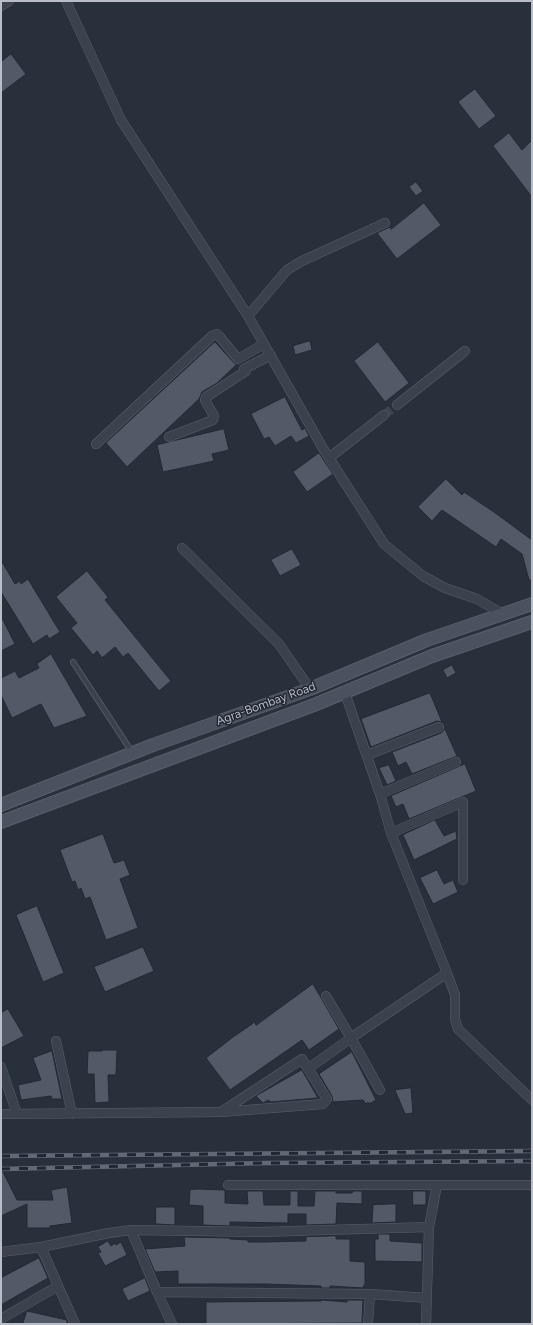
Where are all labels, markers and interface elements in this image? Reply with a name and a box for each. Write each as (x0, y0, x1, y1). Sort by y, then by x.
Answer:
street label: Agra-Bombay Road (214, 679, 318, 729)

